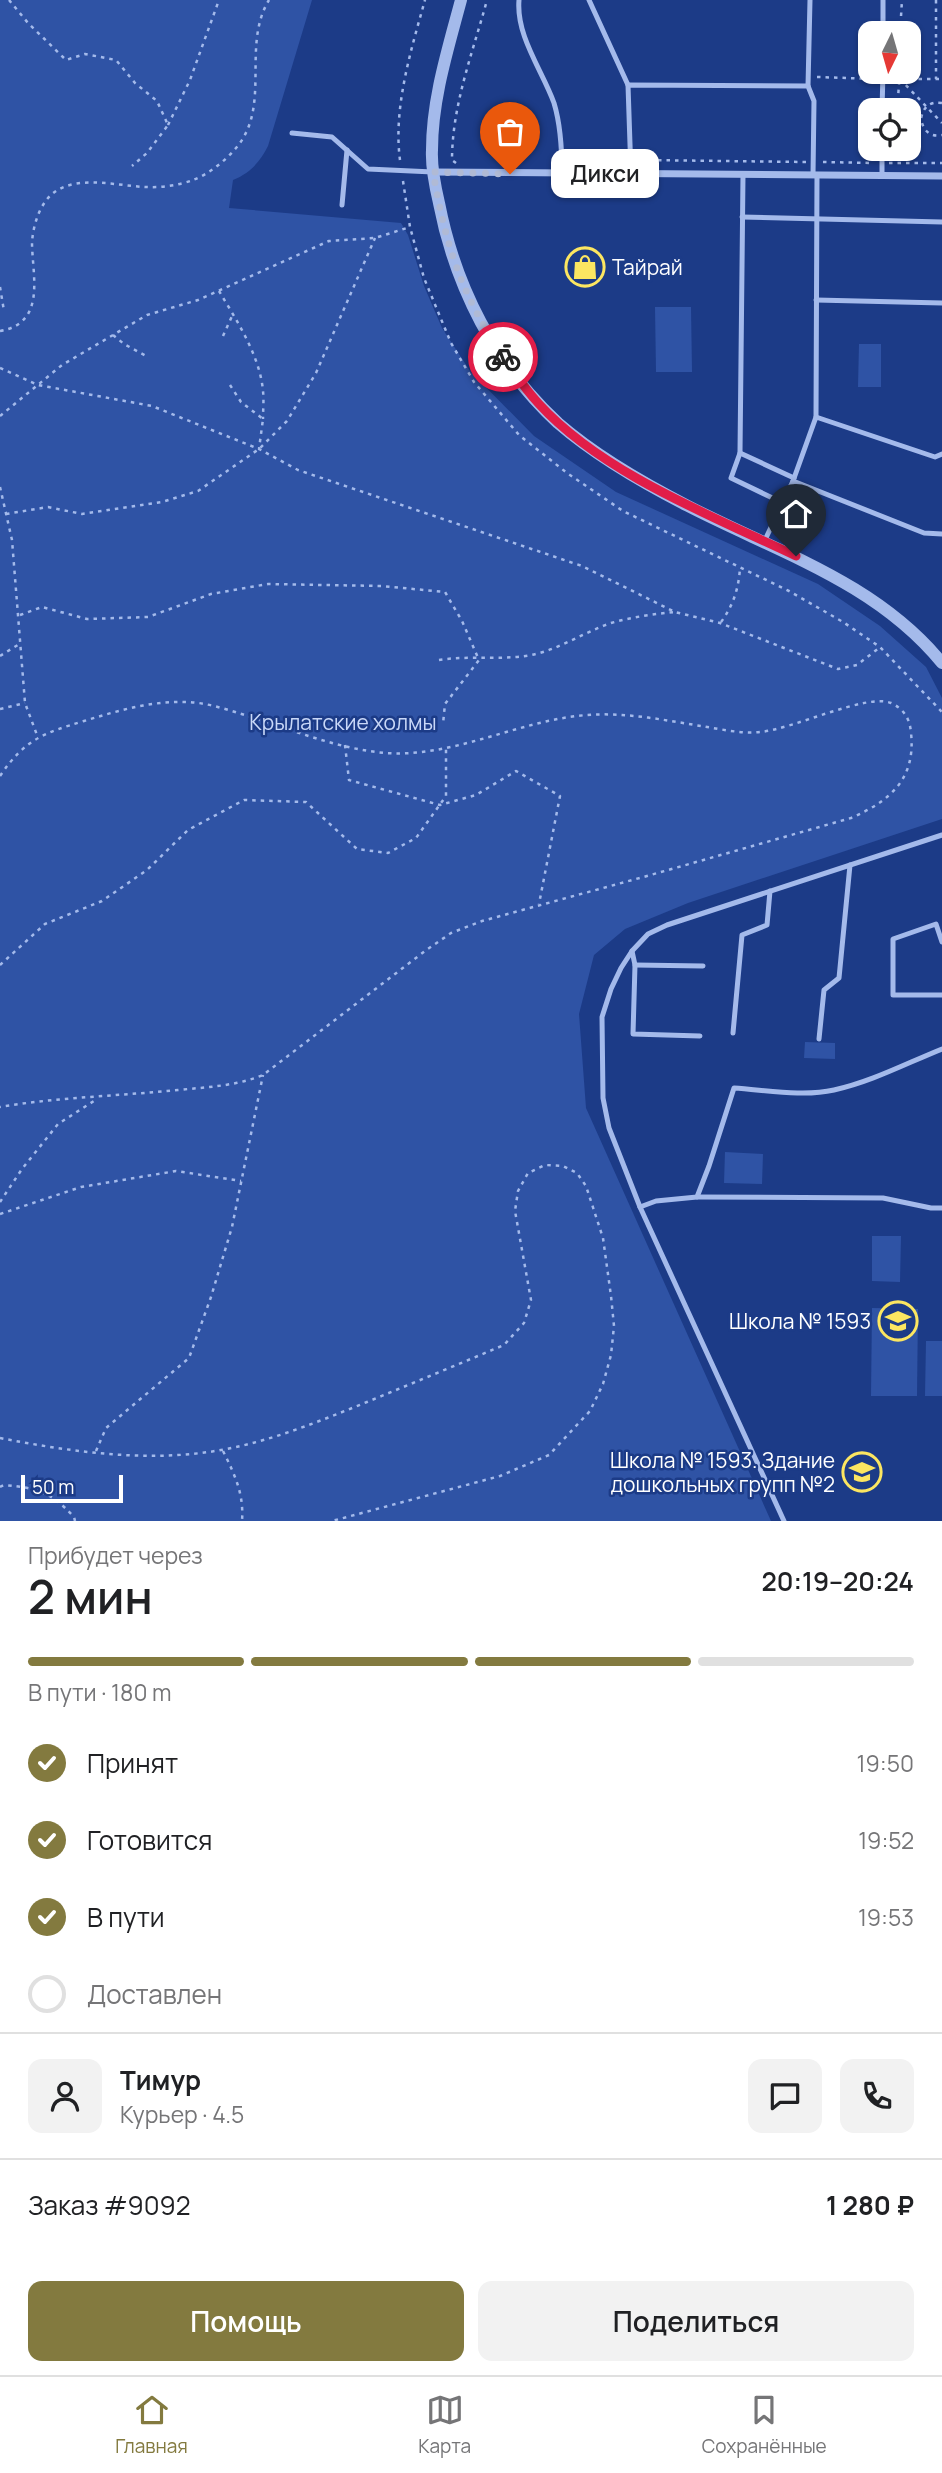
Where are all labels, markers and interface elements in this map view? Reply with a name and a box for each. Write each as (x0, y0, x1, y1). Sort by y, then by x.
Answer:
north arrow (858, 21, 920, 84)
map controls (858, 21, 921, 161)
button: locate (858, 98, 921, 161)
pin (480, 102, 540, 174)
icon: bag (491, 113, 529, 151)
callout: Дикси (552, 150, 660, 198)
text: Дикси (570, 157, 640, 189)
shop icon: Тайрай (564, 246, 606, 288)
place label: Тайрай (612, 253, 683, 281)
courier (468, 322, 538, 392)
icon: bike (484, 338, 522, 376)
pin (766, 484, 826, 556)
icon: home (777, 495, 815, 533)
park label: Крылатские холмы (249, 708, 437, 736)
school or university icon: Школа № 1593 (877, 1300, 919, 1342)
place label: Школа № 1593 (729, 1307, 871, 1335)
place label: Школа № 1593. Здание дошкольных групп №2 (610, 1446, 835, 1498)
school or university icon: Школа № 1593. Здание дошкольных групп №2 (841, 1451, 883, 1493)
scale bar (21, 1472, 122, 1504)
text: 50 m (32, 1474, 74, 1500)
text: Прибудет через (28, 1539, 203, 1571)
text: 20:19–20:24 (761, 1563, 914, 1599)
text: 2 мин (28, 1565, 153, 1628)
text: В пути · 180 m (28, 1676, 172, 1708)
icon: check (28, 1744, 66, 1782)
text: Принят (87, 1745, 178, 1781)
text: 19:50 (857, 1747, 914, 1779)
icon: check (28, 1821, 66, 1859)
text: Готовится (87, 1822, 212, 1858)
text: 19:52 (858, 1824, 914, 1856)
icon: check (28, 1898, 66, 1936)
text: В пути (87, 1899, 165, 1935)
text: 19:53 (858, 1901, 914, 1933)
text: Доставлен (87, 1976, 222, 2012)
button: person (28, 2059, 102, 2133)
button: chat (748, 2059, 822, 2133)
button: phone (840, 2059, 914, 2133)
text: Тимур (120, 2062, 201, 2098)
text: Курьер · 4.5 (120, 2098, 244, 2130)
text: Заказ #9092 (28, 2187, 191, 2223)
text: 1 280 ₽ (826, 2187, 914, 2223)
button: Помощь (28, 2281, 464, 2361)
button: Поделиться (478, 2281, 914, 2361)
tab: Главная (115, 2391, 188, 2459)
tab: Карта (418, 2391, 471, 2459)
tab: Сохранённые (702, 2391, 827, 2459)

